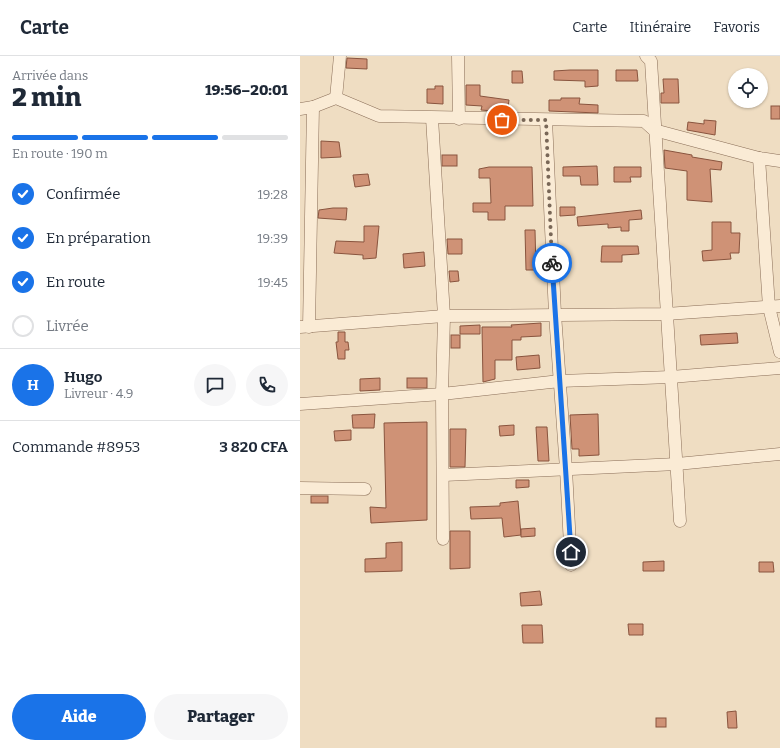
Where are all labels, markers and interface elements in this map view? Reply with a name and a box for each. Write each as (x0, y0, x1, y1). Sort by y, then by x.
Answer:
text: Carte (20, 16, 69, 39)
text: Carte (572, 19, 607, 36)
text: Itinéraire (629, 19, 691, 36)
text: Favoris (713, 19, 760, 36)
text: Arrivée dans (12, 68, 88, 83)
map controls (728, 68, 768, 108)
button: locate (728, 68, 768, 108)
text: 19:56–20:01 (205, 81, 288, 99)
text: 2 min (12, 82, 82, 113)
pin (485, 103, 519, 137)
icon: bag (491, 109, 513, 131)
text: En route · 190 m (12, 146, 108, 161)
icon: check (12, 183, 34, 205)
text: Confirmée (46, 185, 120, 203)
text: 19:28 (257, 187, 288, 202)
icon: check (12, 227, 34, 249)
text: En préparation (46, 229, 151, 247)
text: 19:39 (257, 231, 288, 246)
courier (532, 243, 572, 283)
icon: bike (541, 252, 563, 274)
icon: check (12, 271, 34, 293)
text: En route (46, 273, 105, 291)
text: 19:45 (258, 275, 288, 290)
text: Livrée (46, 317, 89, 335)
button: chat (194, 364, 236, 406)
button: phone (246, 364, 288, 406)
text: Hugo (64, 368, 102, 386)
text: H (27, 376, 39, 394)
text: Livreur · 4.9 (64, 386, 133, 401)
text: Commande #8953 (12, 438, 140, 456)
text: 3 820 CFA (219, 438, 288, 456)
pin (554, 535, 588, 569)
icon: home (560, 541, 582, 563)
button: Aide (12, 694, 146, 740)
button: Partager (154, 694, 288, 740)

